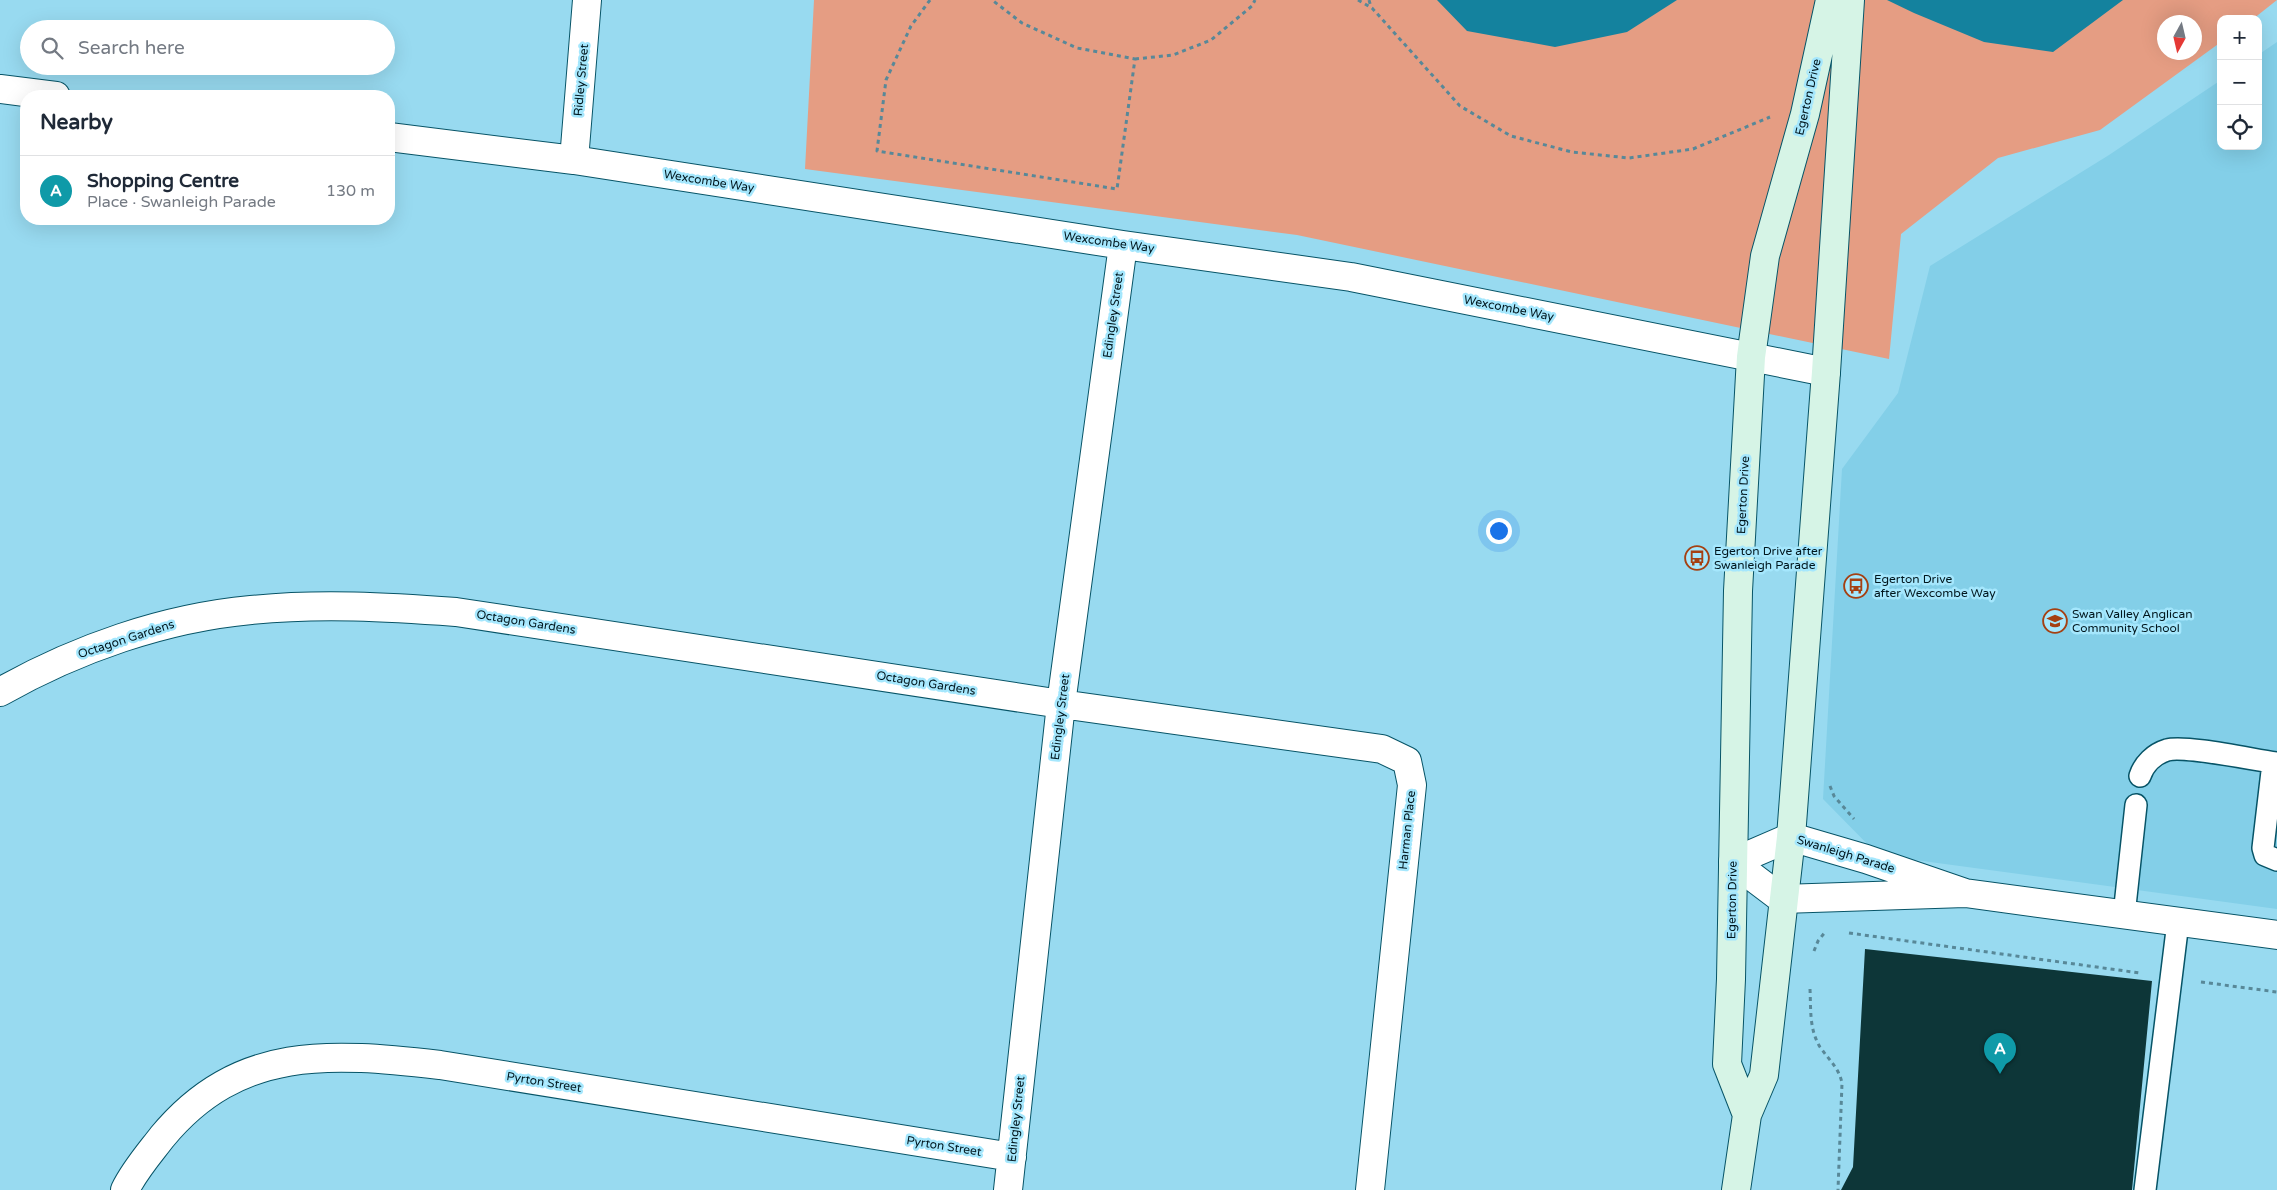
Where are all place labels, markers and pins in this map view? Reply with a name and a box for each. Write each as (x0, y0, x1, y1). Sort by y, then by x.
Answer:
place label: Egerton Drive after Swanleigh Parade (1714, 544, 1823, 572)
bus stop icon: Egerton Drive after Swanleigh Parade (1684, 545, 1710, 571)
place label: Egerton Drive after Wexcombe Way (1874, 572, 1996, 600)
bus stop icon: Egerton Drive after Wexcombe Way (1843, 573, 1869, 599)
place label: Swan Valley Anglican Community School (2072, 607, 2192, 635)
school or university icon: Swan Valley Anglican Community School (2042, 608, 2068, 634)
pin: A (1984, 1033, 2016, 1074)

